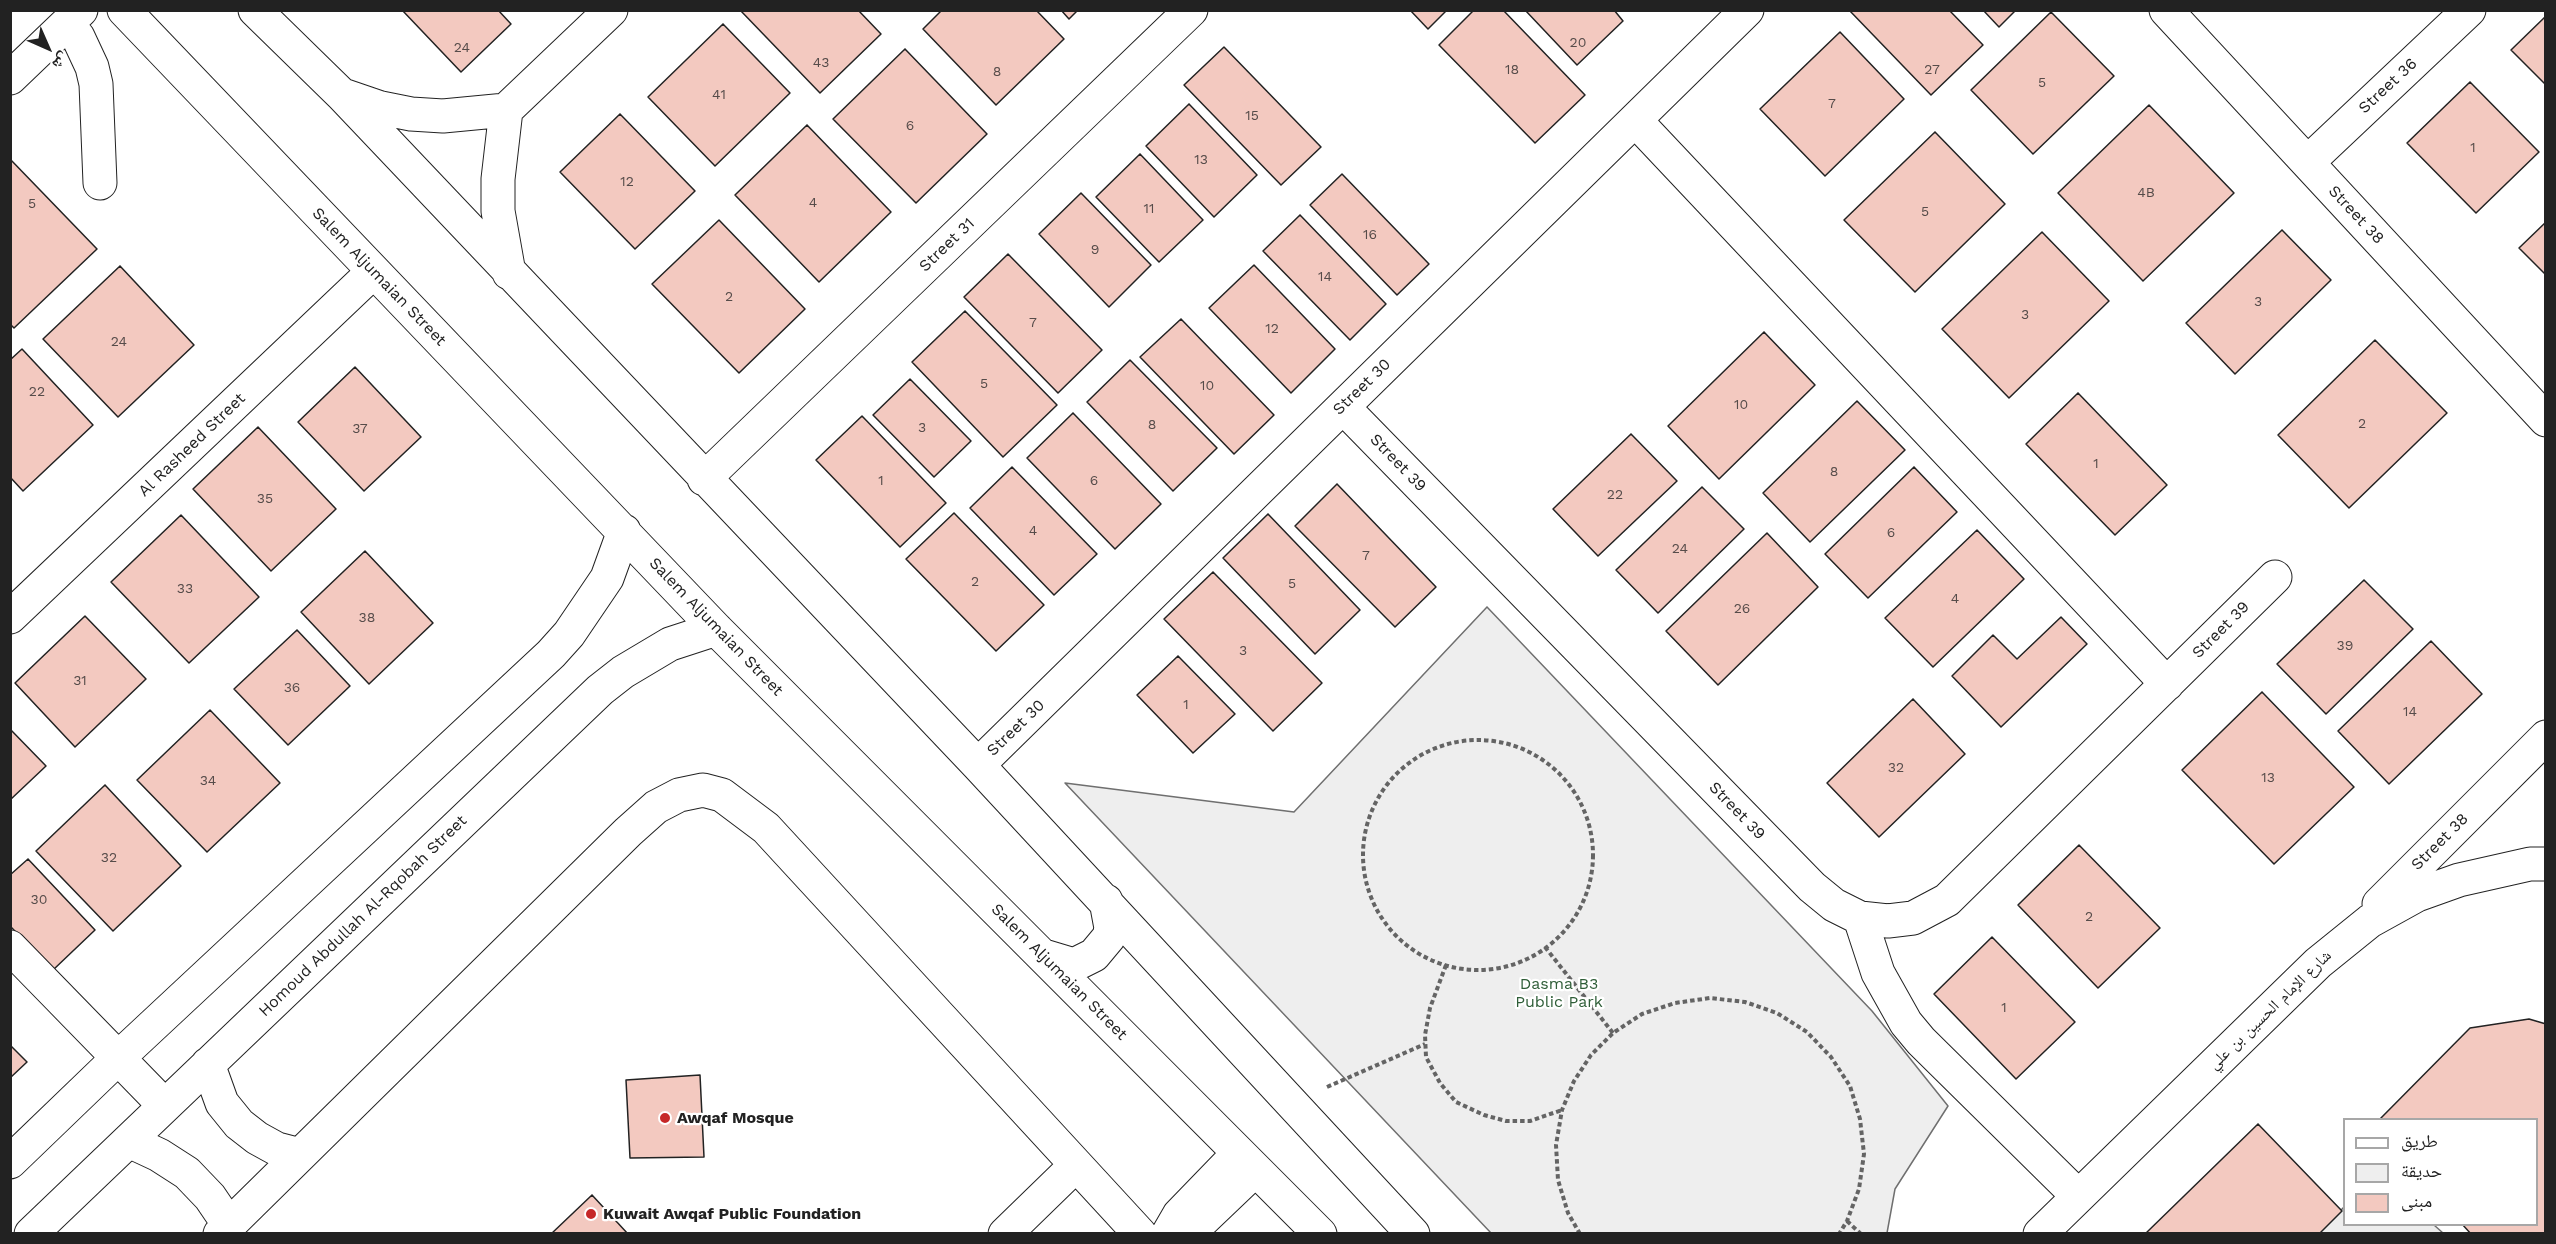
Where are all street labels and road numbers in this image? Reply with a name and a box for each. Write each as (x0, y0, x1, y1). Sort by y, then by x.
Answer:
street label: Street 36 (2355, 54, 2421, 118)
street label: Street 38 (2324, 182, 2388, 248)
street label: Salem Aljumaian Street (308, 204, 450, 350)
street label: Street 31 (915, 214, 979, 276)
street label: Street 30 (1329, 355, 1395, 419)
street label: Al Rasheed Street (135, 389, 249, 501)
street label: Street 39 (1366, 430, 1430, 496)
street label: Salem Aljumaian Street (645, 554, 787, 700)
street label: Street 39 (2188, 597, 2254, 663)
street label: Street 30 (983, 696, 1049, 760)
street label: Street 39 (1705, 778, 1769, 844)
street label: Street 38 (2407, 809, 2473, 875)
street label: Homoud Abdullah Al-Rqobah Street (255, 811, 471, 1021)
street label: Salem Aljumaian Street (987, 900, 1131, 1044)
street label: شارع الإمام الحسين بن علي (2204, 946, 2336, 1074)

